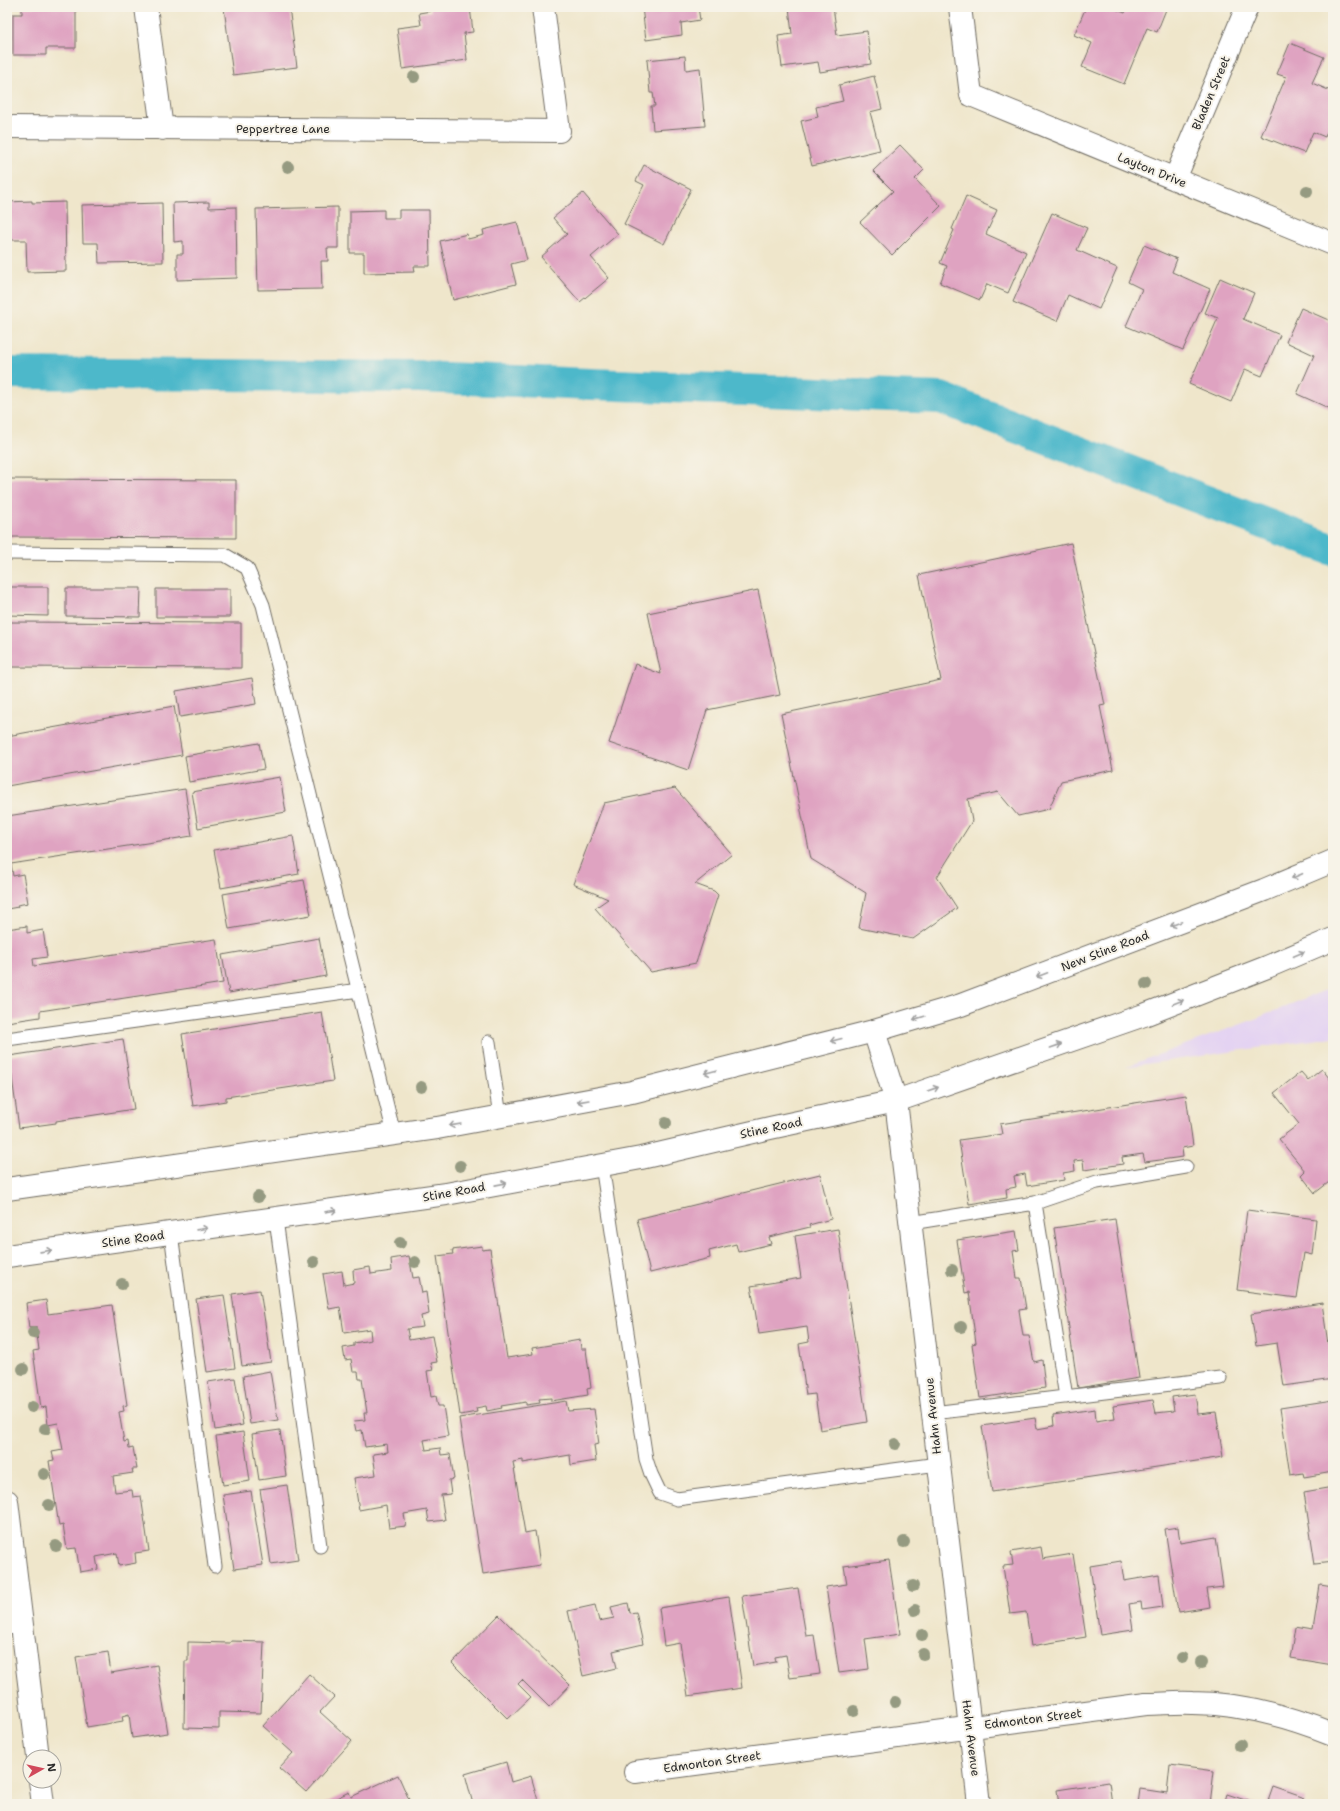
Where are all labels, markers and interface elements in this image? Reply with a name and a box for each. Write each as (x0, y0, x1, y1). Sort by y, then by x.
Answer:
street label: Bladen Street (1188, 53, 1234, 133)
street label: Peppertree Lane (236, 121, 330, 137)
street label: Layton Drive (1115, 149, 1189, 191)
one-way arrow (1292, 873, 1304, 880)
one-way arrow (1171, 921, 1183, 929)
street label: New Stine Road (1059, 927, 1152, 975)
one-way arrow (1292, 950, 1304, 957)
one-way arrow (1036, 972, 1048, 980)
one-way arrow (1171, 997, 1183, 1005)
one-way arrow (913, 1015, 926, 1022)
one-way arrow (830, 1037, 843, 1045)
one-way arrow (1049, 1042, 1062, 1049)
one-way arrow (703, 1068, 716, 1076)
one-way arrow (926, 1085, 939, 1092)
one-way arrow (577, 1097, 590, 1105)
street label: Stine Road (738, 1114, 804, 1142)
one-way arrow (449, 1121, 462, 1129)
street label: Stine Road (422, 1179, 487, 1205)
one-way arrow (494, 1179, 507, 1187)
one-way arrow (324, 1207, 337, 1215)
one-way arrow (195, 1225, 208, 1233)
street label: Stine Road (101, 1227, 166, 1251)
one-way arrow (39, 1247, 52, 1255)
street label: Hahn Avenue (921, 1377, 945, 1455)
street label: Hahn Avenue (958, 1699, 984, 1777)
street label: Edmonton Street (983, 1705, 1083, 1733)
street label: Edmonton Street (662, 1747, 762, 1777)
north arrow (22, 1749, 62, 1789)
text: N (43, 1762, 59, 1773)

